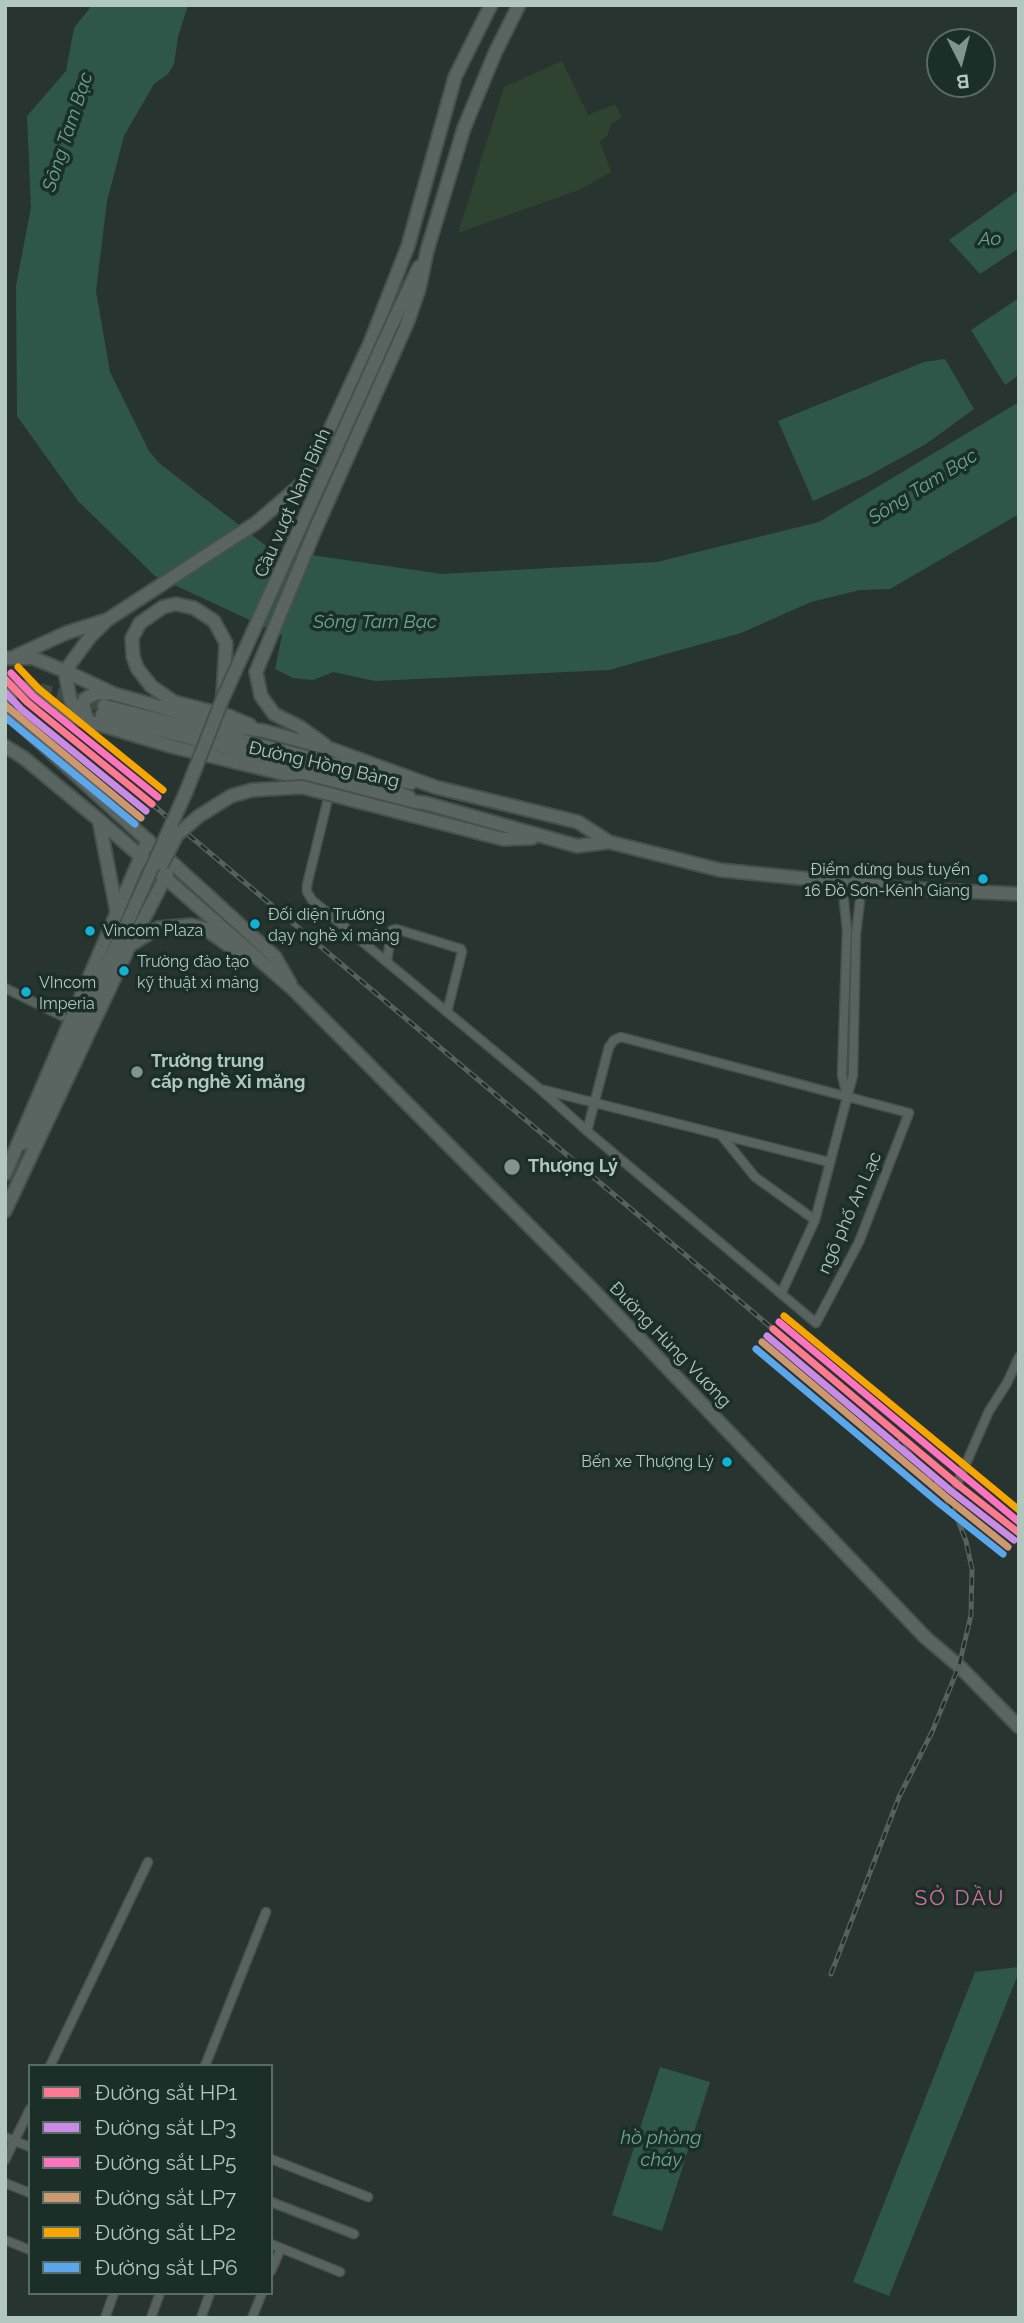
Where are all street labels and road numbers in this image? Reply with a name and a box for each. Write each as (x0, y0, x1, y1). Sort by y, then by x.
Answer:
street label: Cầu vượt Nam Bính (250, 425, 336, 581)
street label: Đường Hồng Bàng (246, 737, 402, 793)
street label: ngõ phố An Lạc (813, 1149, 887, 1277)
street label: Đường Hùng Vương (605, 1278, 735, 1412)

